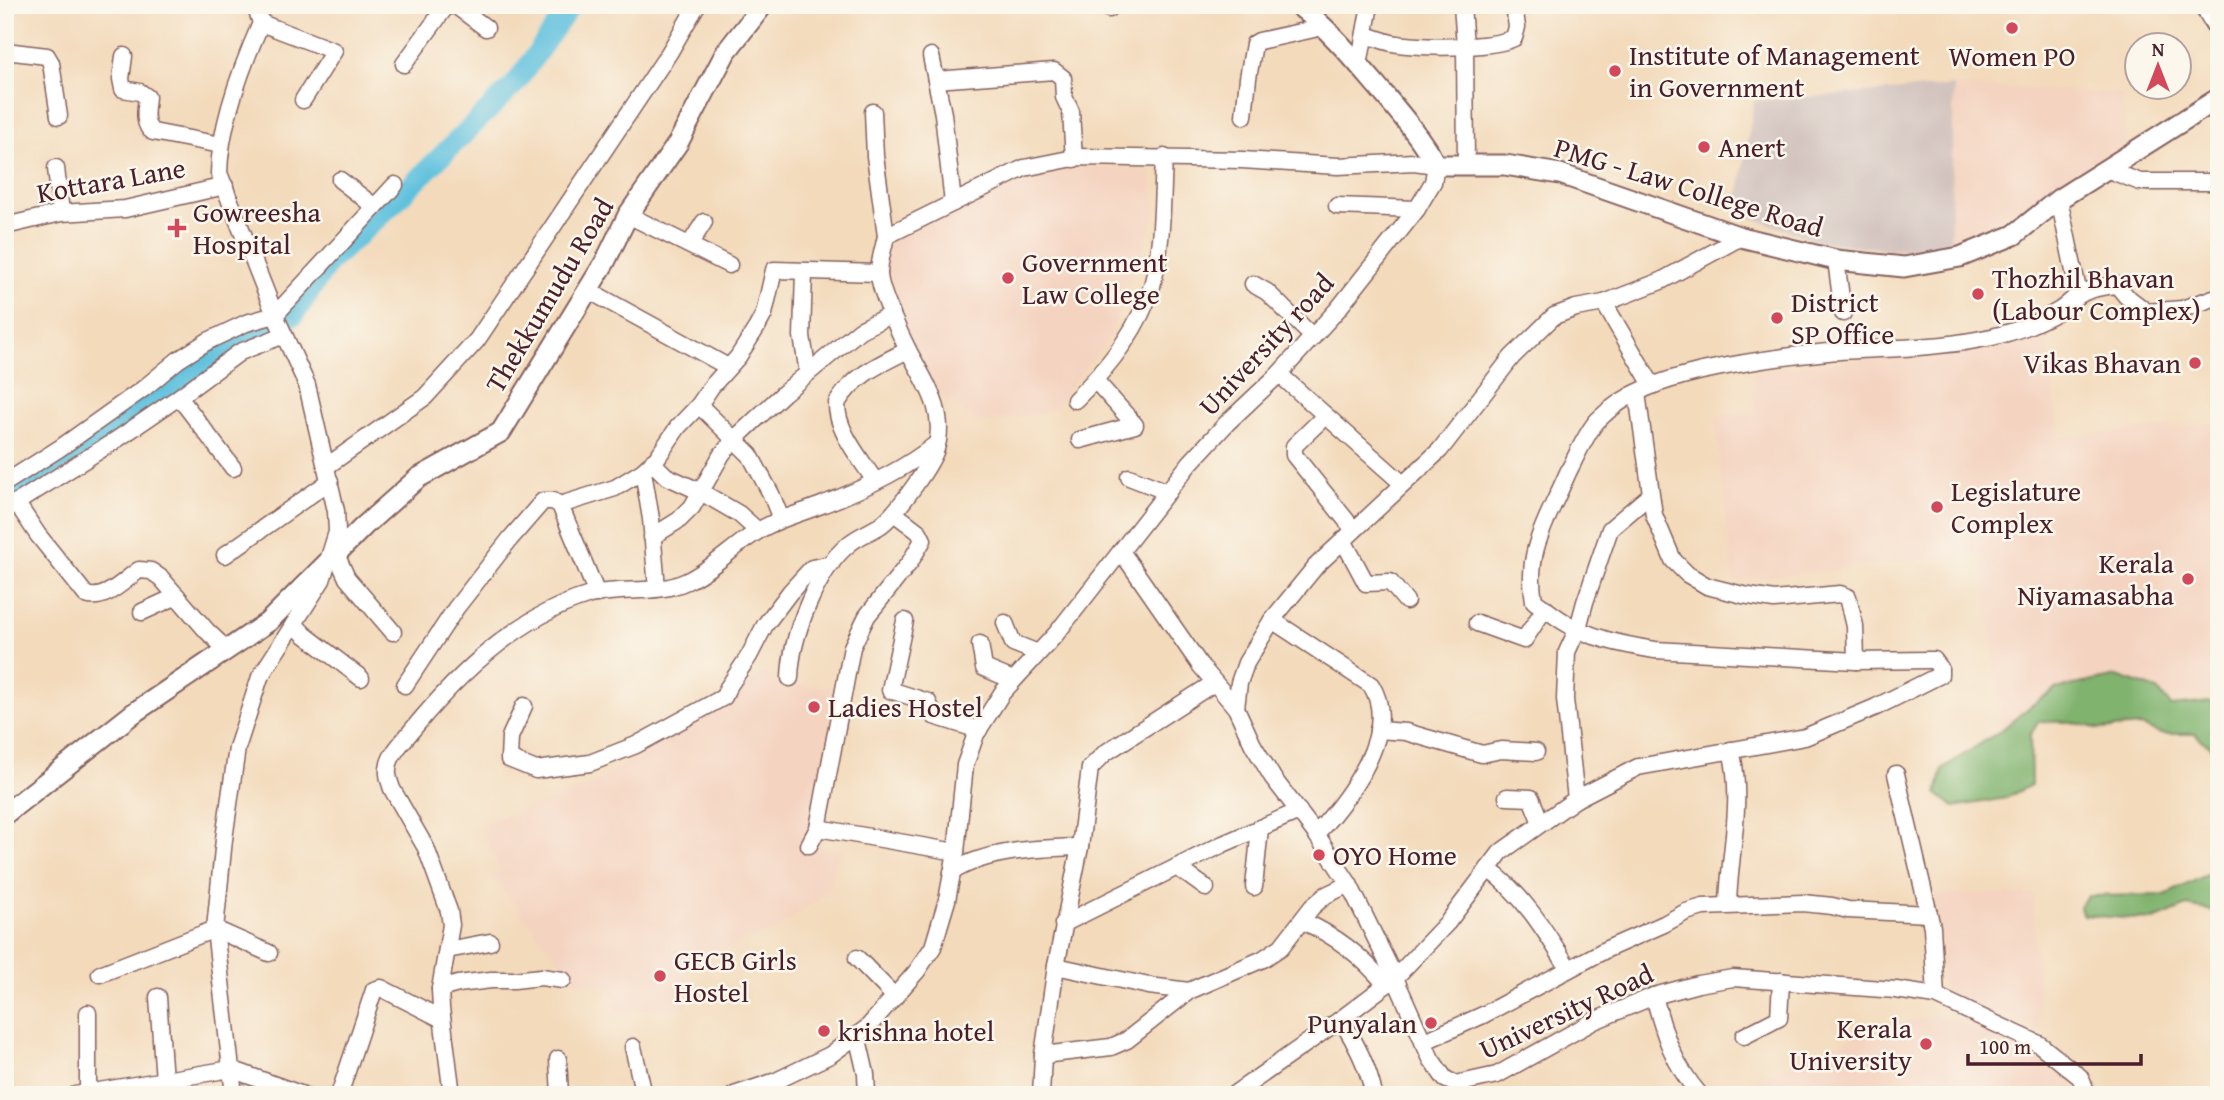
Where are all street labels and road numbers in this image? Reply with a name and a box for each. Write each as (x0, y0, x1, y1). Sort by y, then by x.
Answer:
street label: PMG - Law College Road (1550, 126, 1829, 247)
street label: Kottara Lane (33, 146, 188, 213)
street label: Thekkumudu Road (474, 189, 623, 400)
street label: University road (1188, 263, 1343, 424)
street label: University Road (1472, 952, 1659, 1069)

